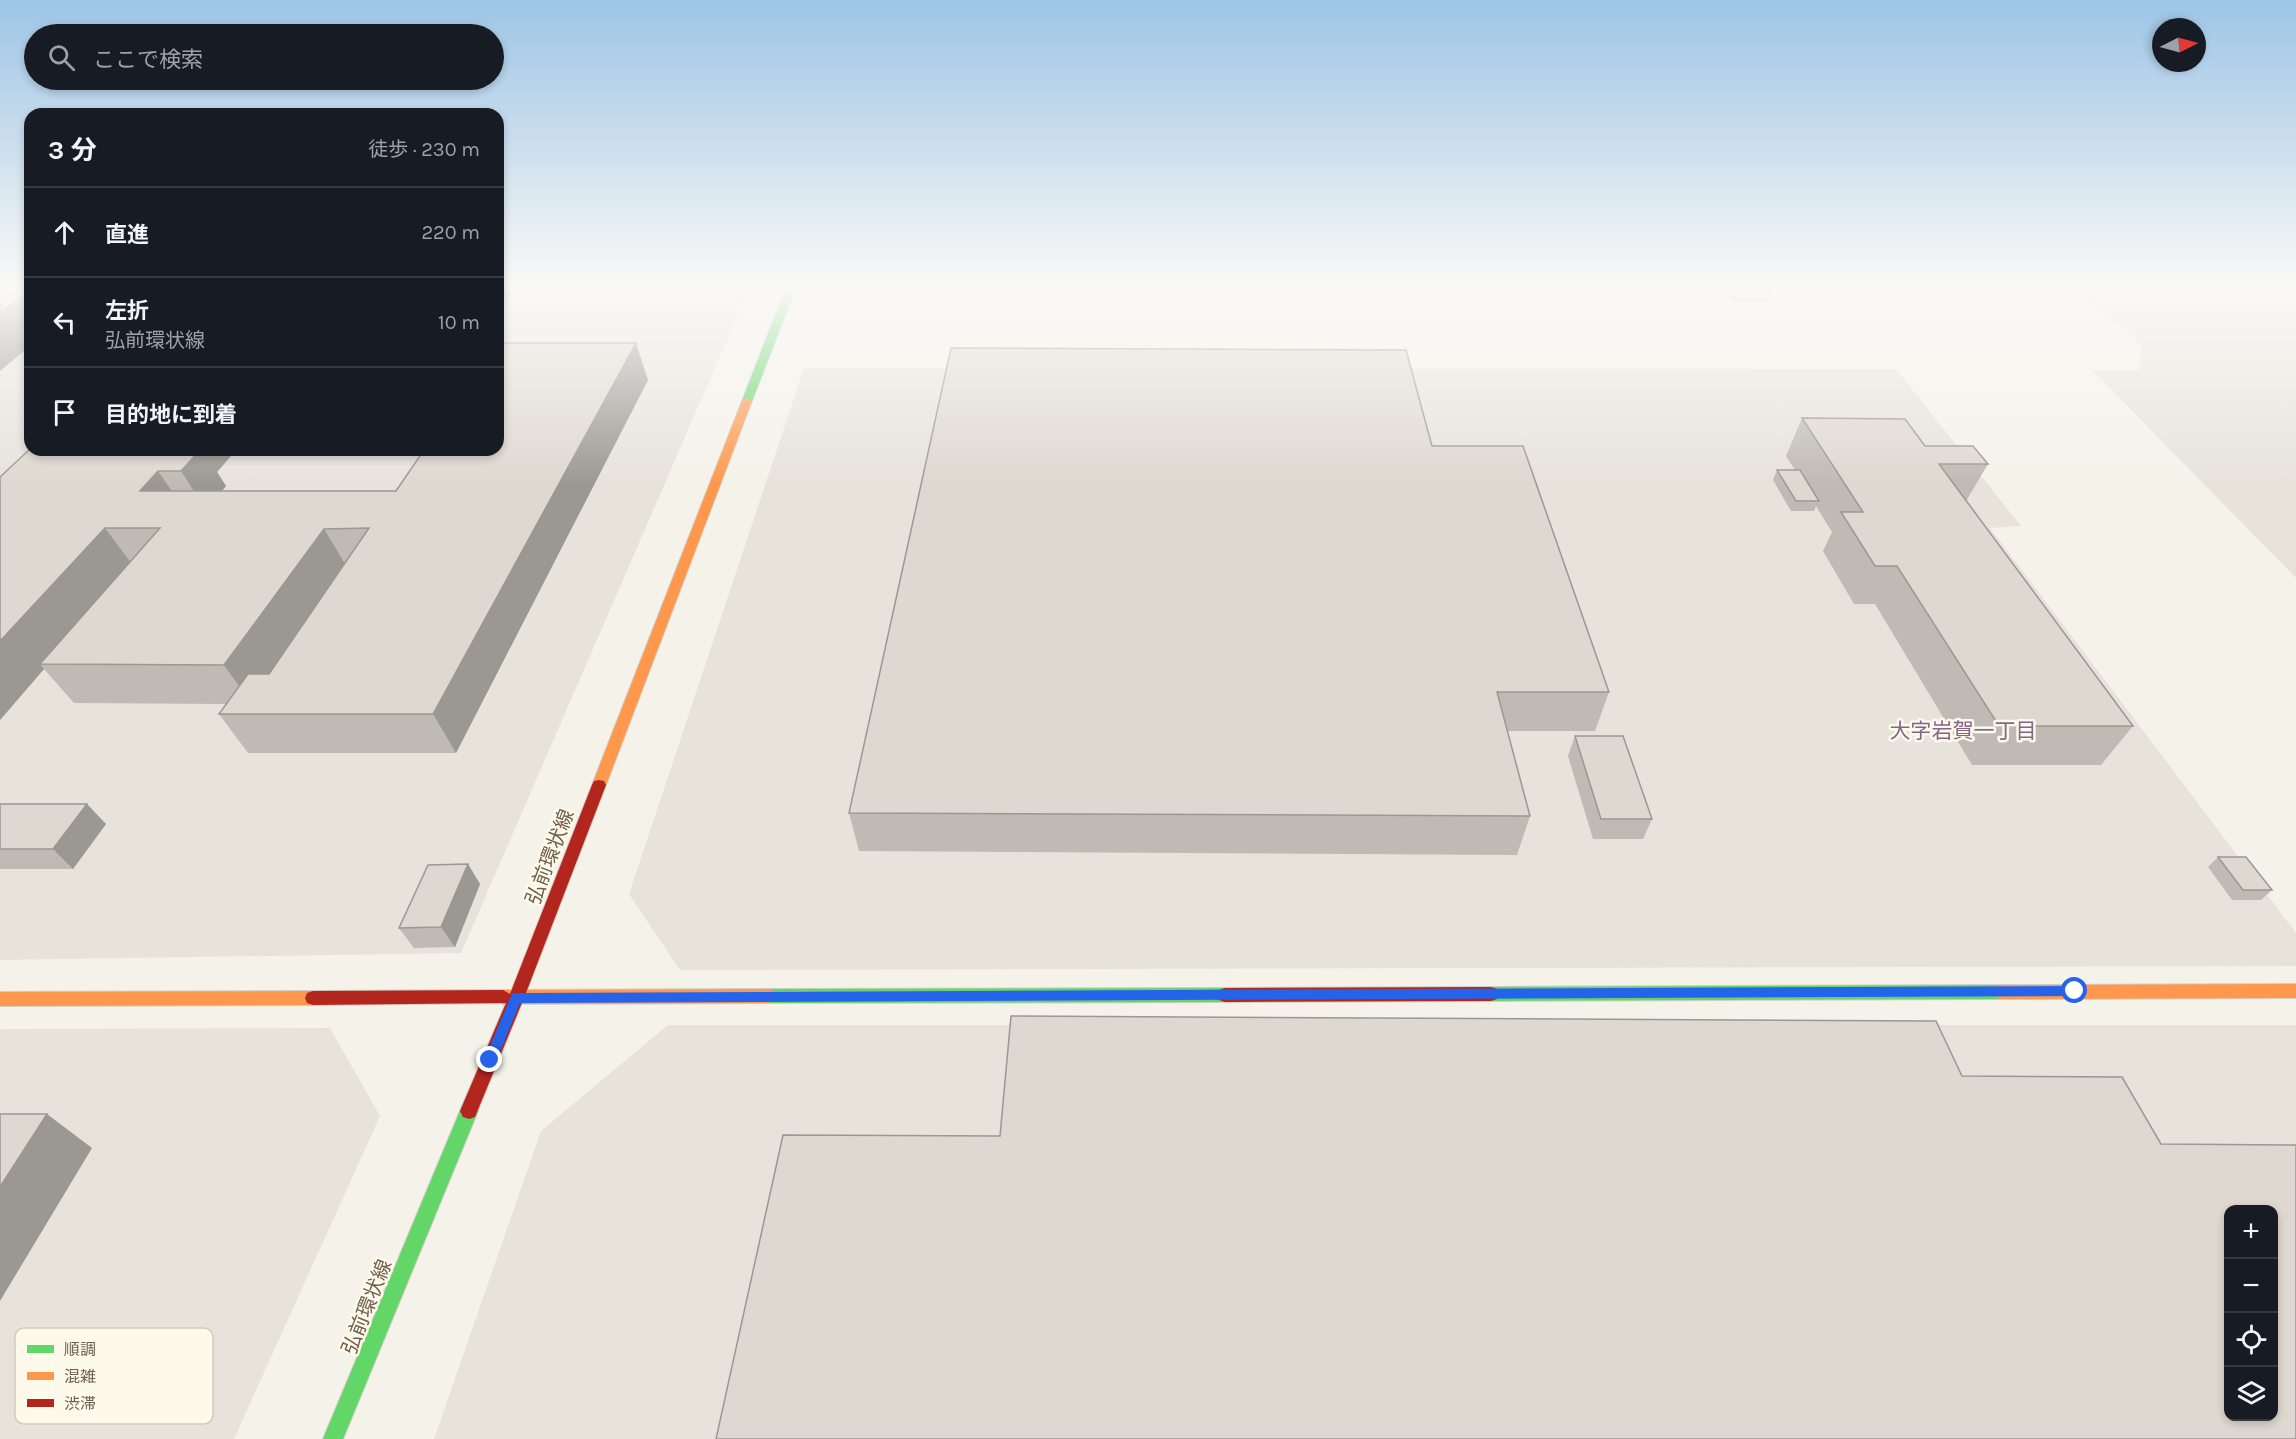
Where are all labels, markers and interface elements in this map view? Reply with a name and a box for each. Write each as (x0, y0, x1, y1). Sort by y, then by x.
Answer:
north arrow (2152, 18, 2206, 72)
search box (24, 24, 504, 90)
icon: search (45, 41, 78, 74)
text: ここで検索 (93, 47, 203, 73)
text: 3 分 (48, 135, 97, 166)
text: 徒歩 · 230 m (368, 138, 480, 161)
icon: ahead (48, 216, 81, 249)
text: 220 m (421, 221, 480, 244)
text: 直進 (105, 222, 149, 248)
text: 左折 (105, 298, 149, 324)
icon: left (48, 306, 81, 339)
text: 10 m (438, 311, 480, 334)
text: 弘前環状線 (105, 329, 205, 352)
icon: arrive (48, 396, 81, 429)
text: 目的地に到着 (105, 402, 237, 428)
district label: 大字岩賀一丁目 (1890, 719, 2037, 743)
street label: 弘前環状線 (521, 806, 579, 908)
route start (2061, 977, 2087, 1003)
route end (476, 1046, 502, 1072)
map controls (2224, 1205, 2278, 1421)
button: + (2224, 1205, 2278, 1259)
street label: 弘前環状線 (338, 1256, 396, 1358)
button: − (2224, 1259, 2278, 1313)
button: locate (2224, 1313, 2278, 1367)
legend (15, 1328, 213, 1424)
text: 順調 (64, 1340, 96, 1359)
text: 混雑 (64, 1367, 96, 1386)
button: layers (2224, 1367, 2278, 1421)
text: 渋滞 (64, 1394, 96, 1413)

